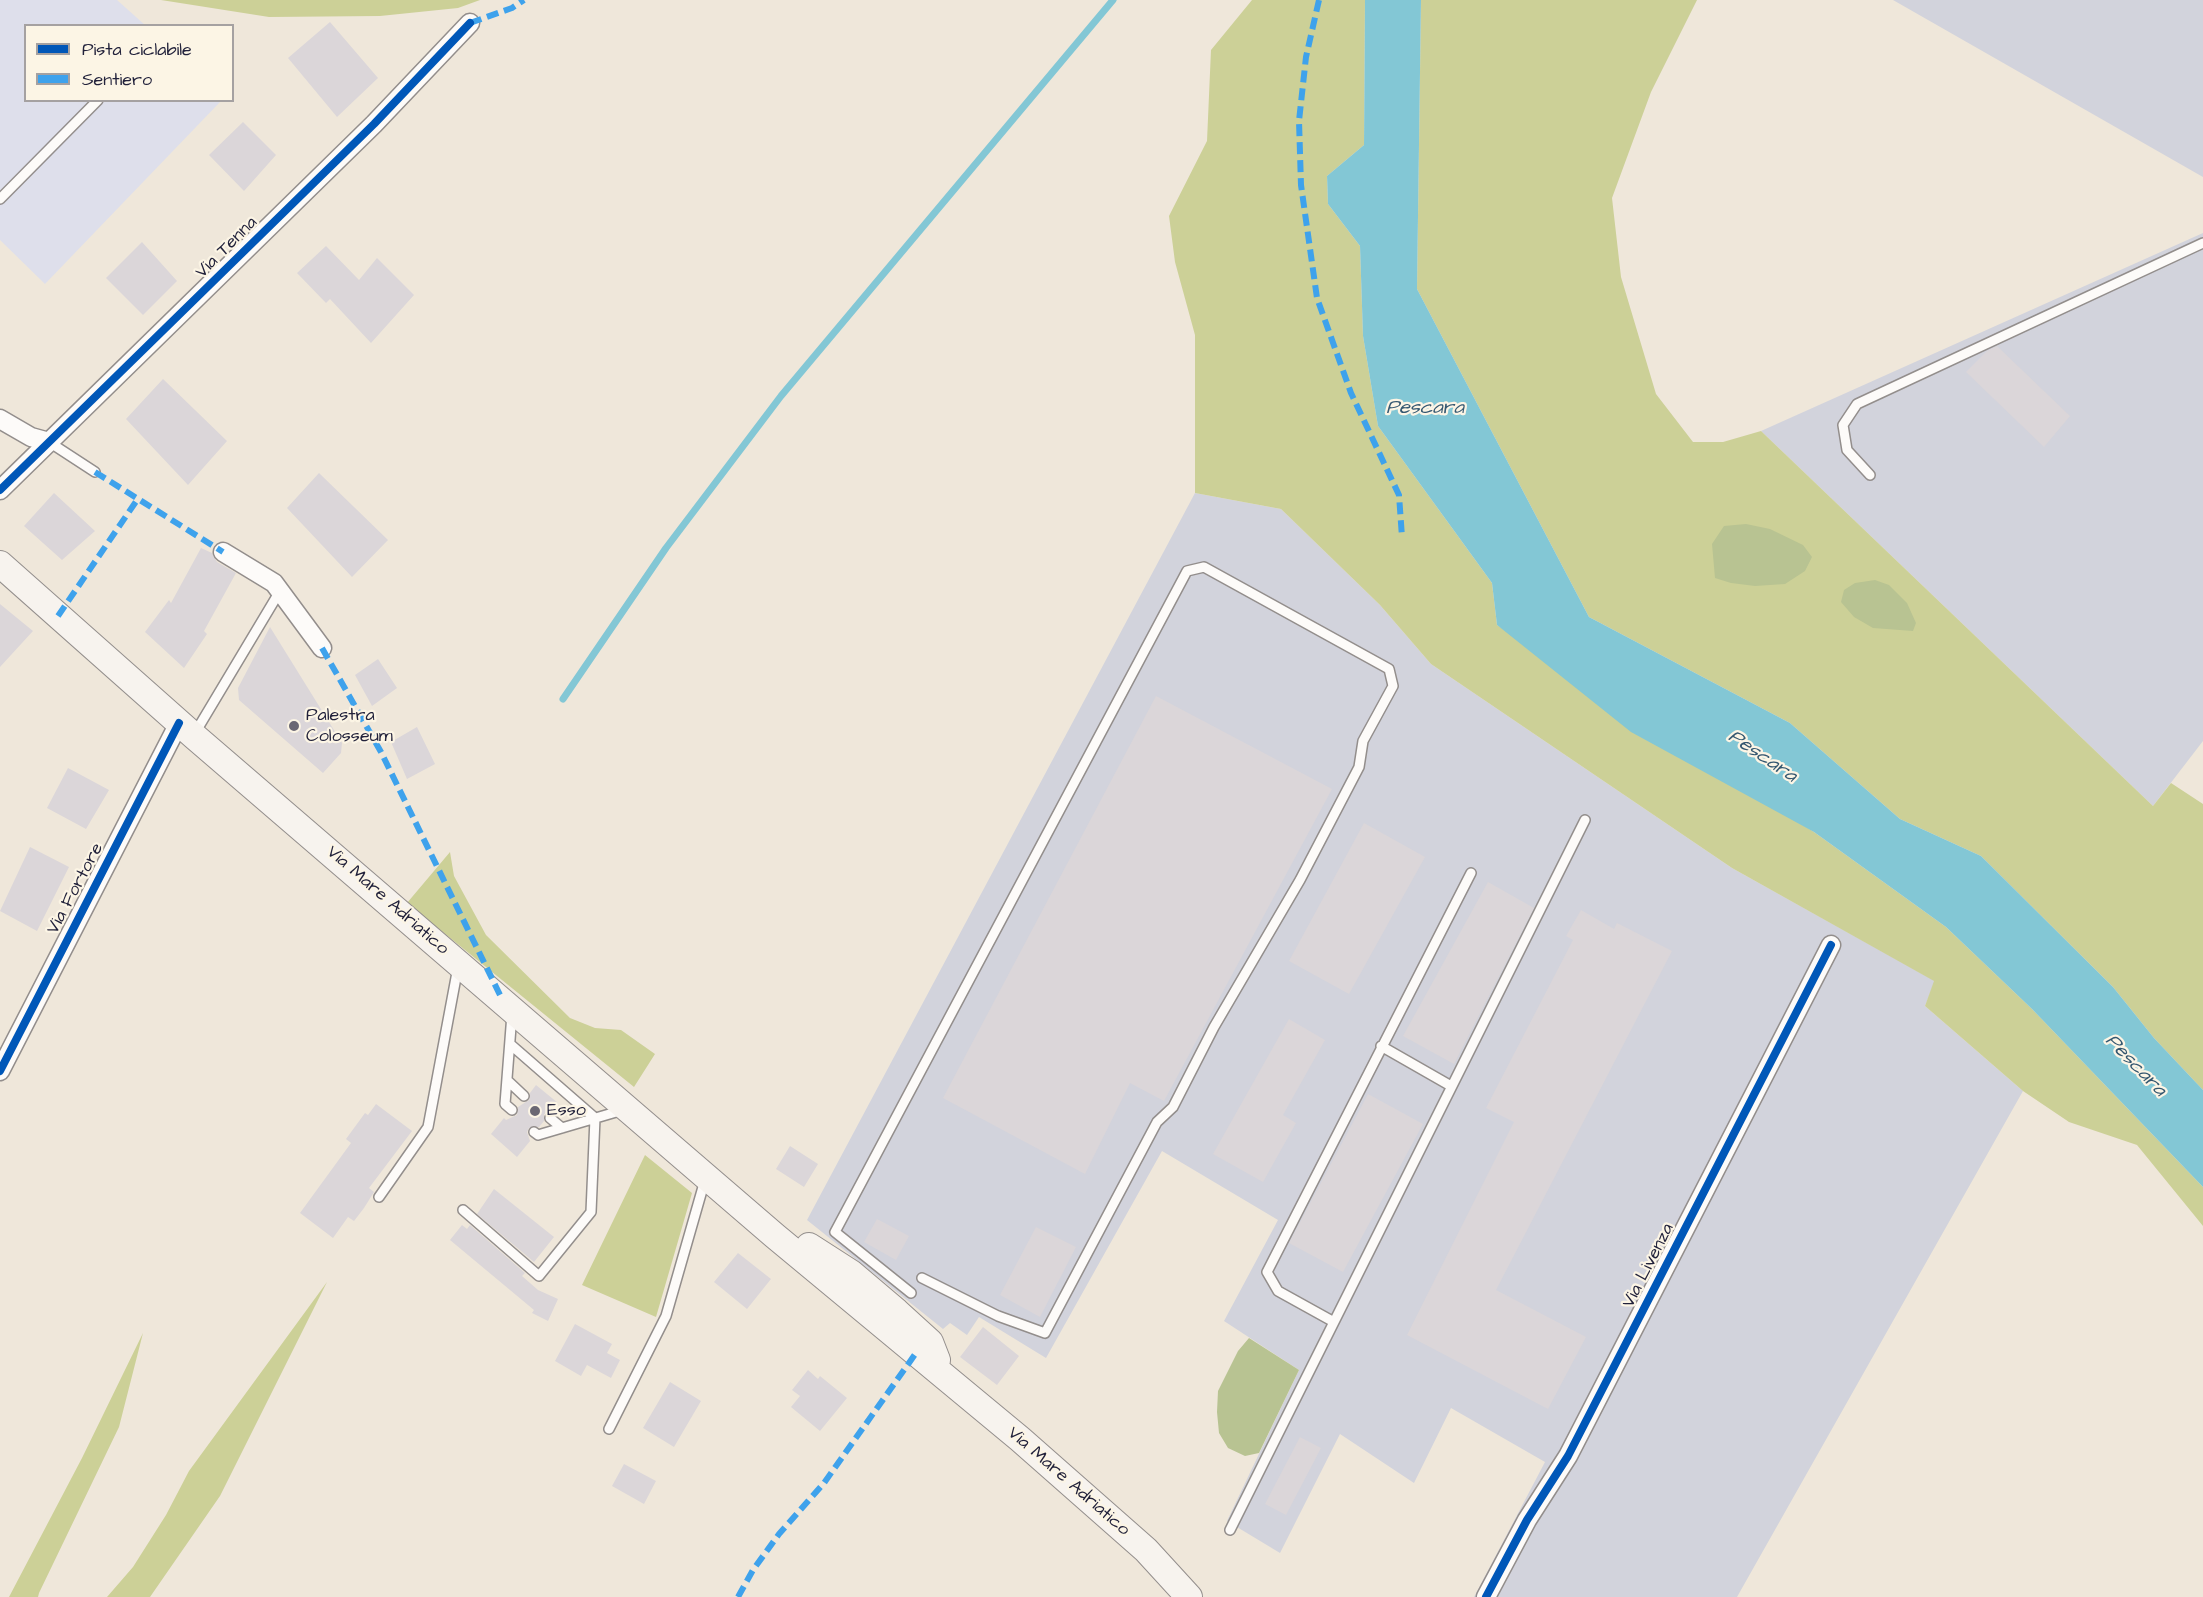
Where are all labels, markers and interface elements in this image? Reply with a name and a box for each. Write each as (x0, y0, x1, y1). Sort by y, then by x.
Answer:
legend (24, 24, 234, 102)
text: Pista ciclabile (82, 37, 192, 62)
text: Sentiero (82, 67, 152, 92)
street label: Via Tenna (192, 213, 262, 283)
water label: Pescara (1386, 397, 1464, 421)
place label: Palestra Colosseum (306, 705, 393, 748)
marker: Palestra Colosseum (287, 719, 301, 733)
water label: Pescara (1723, 725, 1801, 789)
street label: Via Fortore (43, 840, 109, 938)
street label: Via Mare Adriatico (321, 842, 453, 960)
water label: Pescara (2099, 1030, 2171, 1102)
place label: Esso (547, 1100, 586, 1122)
marker: Esso (528, 1104, 542, 1118)
street label: Via Livenza (1619, 1220, 1679, 1312)
street label: Via Mare Adriatico (1002, 1423, 1134, 1541)

